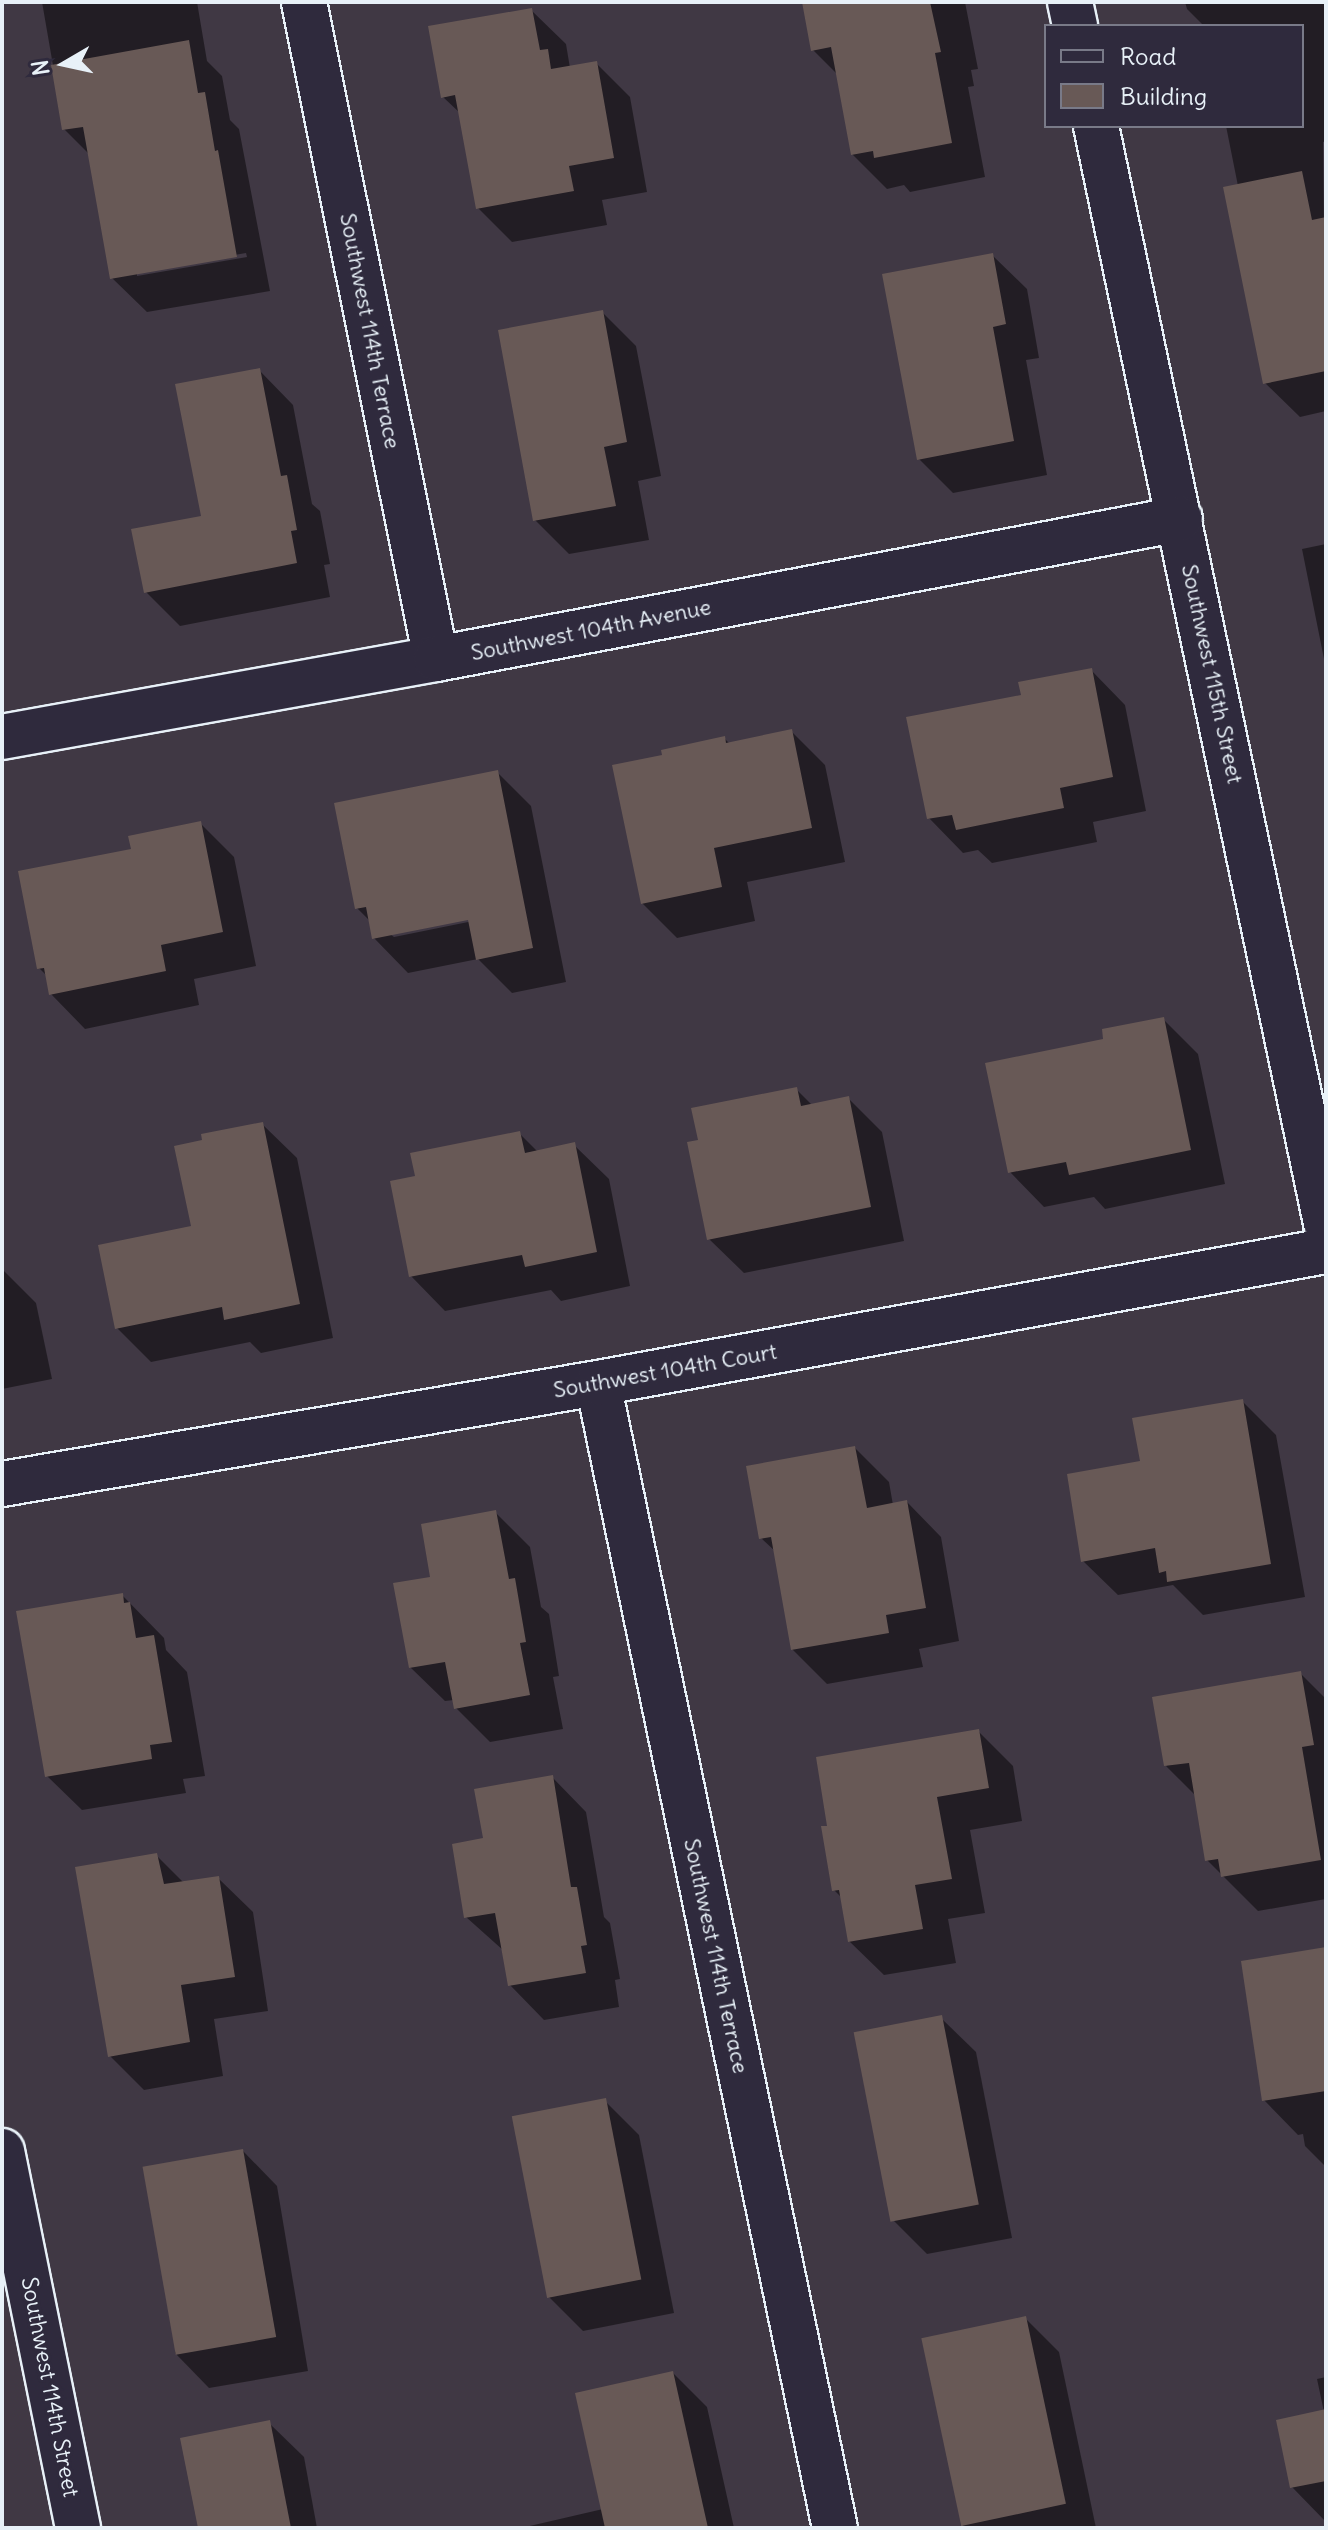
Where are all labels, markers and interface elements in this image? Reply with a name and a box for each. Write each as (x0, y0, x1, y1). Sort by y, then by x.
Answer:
north arrow (24, 24, 104, 104)
legend (1044, 24, 1304, 128)
text: Road (1120, 41, 1176, 71)
text: N (25, 58, 55, 77)
text: Building (1120, 81, 1207, 111)
street label: Southwest 114th Terrace (334, 211, 406, 451)
street label: Southwest 115th Street (1176, 562, 1248, 786)
street label: Southwest 104th Avenue (469, 594, 713, 666)
street label: Southwest 104th Court (551, 1338, 779, 1404)
street label: Southwest 114th Terrace (678, 1836, 754, 2076)
street label: Southwest 114th Street (16, 2275, 84, 2499)

